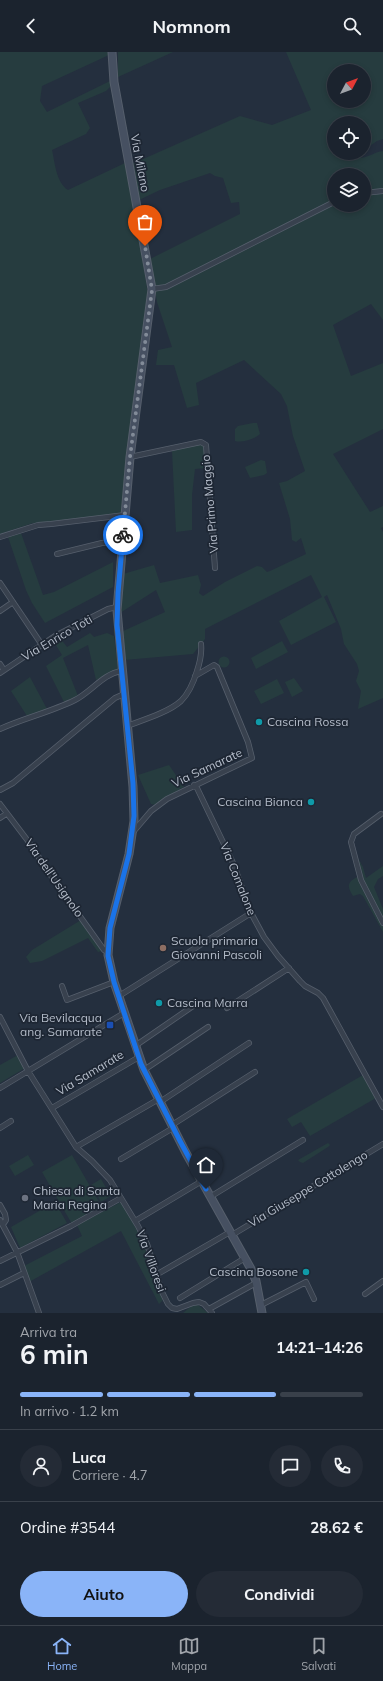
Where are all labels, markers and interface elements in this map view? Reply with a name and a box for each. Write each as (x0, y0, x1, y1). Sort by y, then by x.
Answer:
icon: back (20, 15, 42, 37)
text: Nomnom (152, 15, 231, 38)
icon: search (341, 15, 363, 37)
north arrow (327, 64, 371, 108)
map controls (327, 64, 371, 212)
button: locate (327, 116, 371, 160)
street label: Via Milano (128, 133, 153, 193)
button: layers (327, 168, 371, 212)
pin (128, 205, 162, 246)
icon: bag (134, 211, 156, 233)
street label: Via Primo Maggio (198, 454, 221, 554)
courier (103, 515, 143, 555)
icon: bike (112, 524, 134, 546)
street label: Via Enrico Toti (19, 611, 95, 664)
place label: Cascina Rossa (267, 714, 348, 729)
marker: Cascina Rossa (254, 717, 264, 727)
street label: Via Samarate (169, 745, 244, 790)
place label: Cascina Bianca (217, 794, 303, 809)
marker: Cascina Bianca (306, 797, 316, 807)
street label: Via dell'Usignolo (22, 836, 87, 920)
street label: Via Comalone (217, 840, 260, 917)
place label: Scuola primaria Giovanni Pascoli (171, 933, 262, 962)
marker: Scuola primaria Giovanni Pascoli (158, 943, 168, 953)
place label: Cascina Marra (167, 995, 248, 1010)
marker: Cascina Marra (154, 998, 164, 1008)
place label: Via Bevilacqua ang. Samarate (19, 1010, 102, 1039)
marker: Via Bevilacqua ang. Samarate (105, 1020, 115, 1030)
street label: Via Samarate (53, 1047, 126, 1099)
street label: Via Giuseppe Cottolengo (245, 1147, 370, 1230)
pin (189, 1148, 223, 1189)
icon: home (195, 1154, 217, 1176)
place label: Chiesa di Santa Maria Regina (33, 1183, 120, 1212)
marker: Chiesa di Santa Maria Regina (20, 1193, 30, 1203)
street label: Via Villoresi (133, 1228, 170, 1294)
place label: Cascina Bosone (209, 1264, 298, 1279)
marker: Cascina Bosone (301, 1267, 311, 1277)
text: Arriva tra (20, 1324, 77, 1340)
text: 6 min (20, 1338, 89, 1371)
text: 14:21–14:26 (276, 1338, 363, 1357)
text: In arrivo · 1.2 km (20, 1403, 119, 1419)
button: person (20, 1445, 62, 1487)
button: chat (269, 1445, 311, 1487)
button: phone (321, 1445, 363, 1487)
text: Luca (72, 1448, 106, 1467)
text: Corriere · 4.7 (72, 1467, 148, 1483)
text: Ordine #3544 (20, 1518, 115, 1537)
text: 28.62 € (310, 1518, 363, 1537)
button: Aiuto (20, 1571, 188, 1617)
button: Condividi (196, 1571, 363, 1617)
tab: Home (47, 1635, 77, 1673)
tab: Mappa (171, 1635, 207, 1673)
tab: Salvati (301, 1635, 336, 1673)

